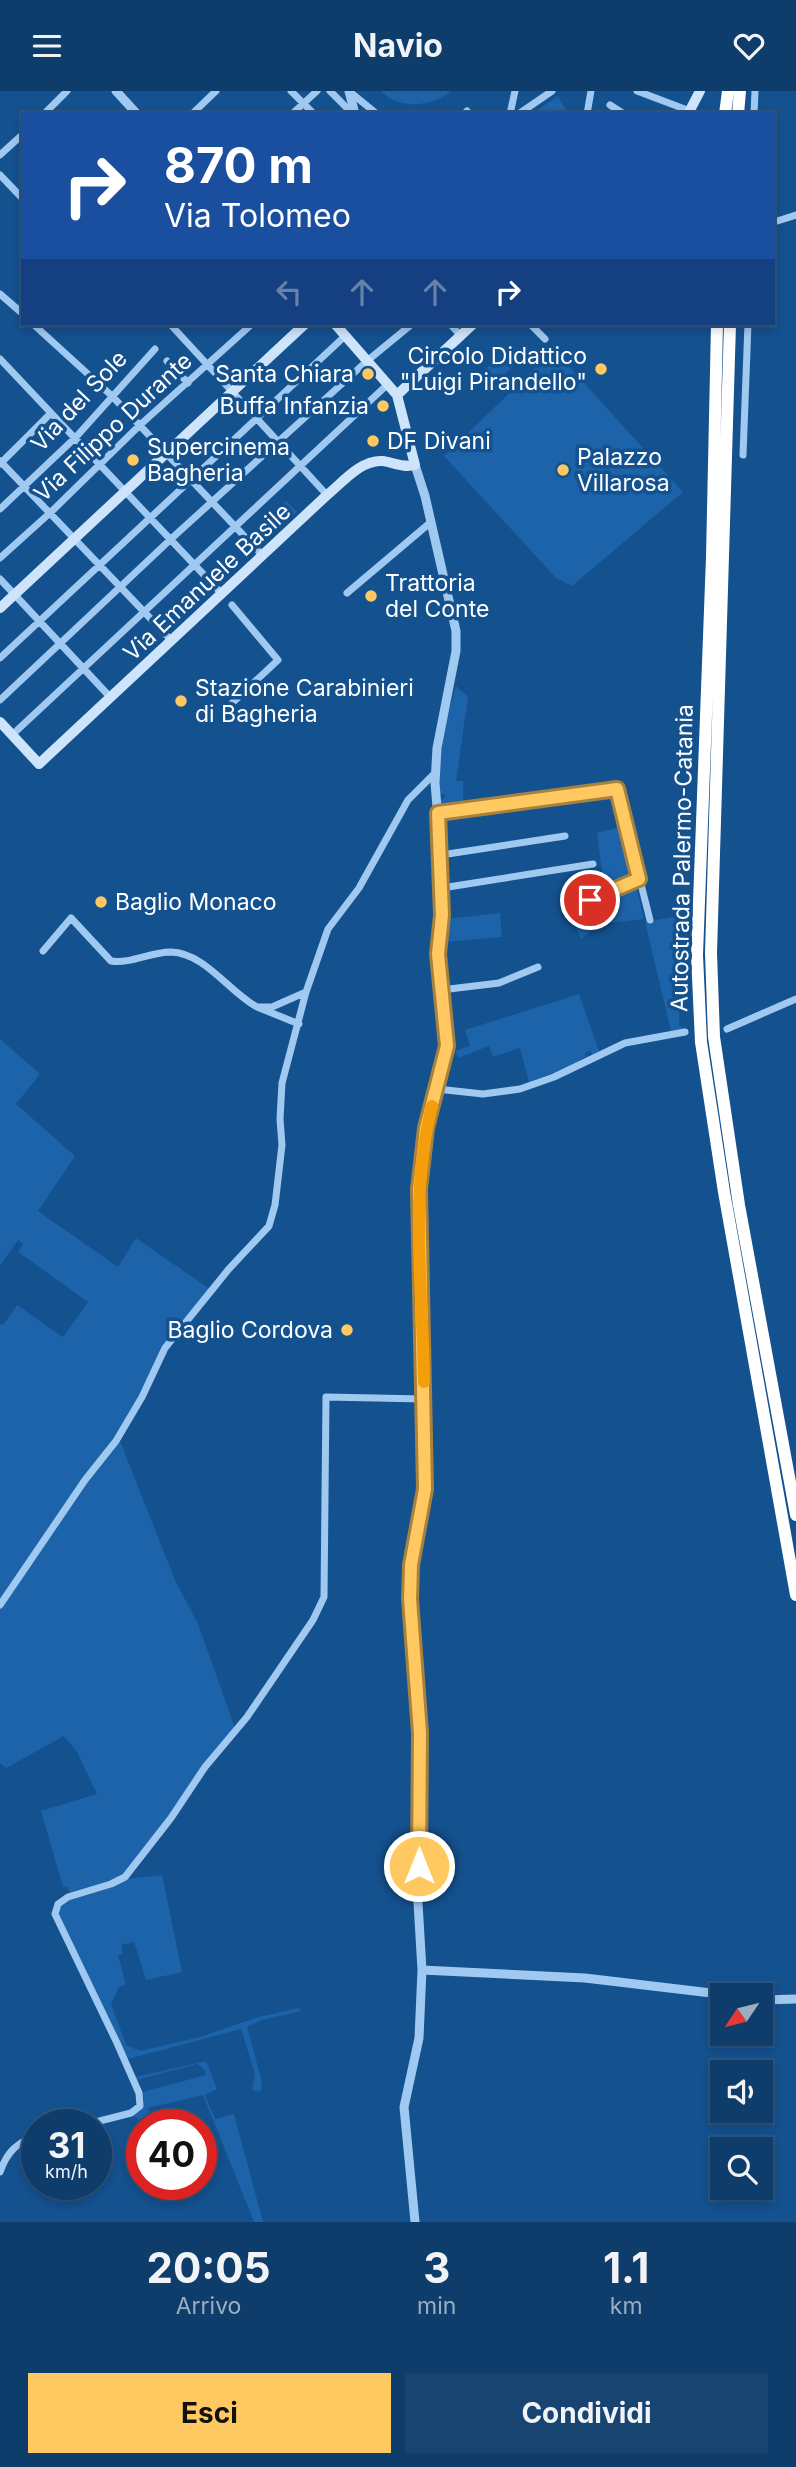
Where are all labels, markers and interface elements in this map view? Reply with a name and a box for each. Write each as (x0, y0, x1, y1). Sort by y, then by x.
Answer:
text: Navio (353, 26, 443, 65)
icon: menu (28, 27, 66, 65)
icon: heart (730, 27, 768, 65)
text: 870 m (164, 136, 313, 195)
icon: right (49, 140, 140, 231)
text: Via Tolomeo (164, 196, 351, 235)
icon: left (270, 273, 308, 311)
icon: ahead (343, 273, 381, 311)
icon: ahead (416, 273, 454, 311)
icon: right (489, 273, 527, 311)
place label: Circolo Didattico "Luigi Pirandello" (400, 342, 587, 396)
street label: Via del Sole (25, 345, 133, 457)
street label: Via Filippo Durante (28, 347, 198, 507)
place label: Santa Chiara (215, 360, 354, 388)
marker: Circolo Didattico "Luigi Pirandello" (593, 361, 609, 377)
marker: Santa Chiara (360, 366, 376, 382)
place label: Buffa Infanzia (220, 392, 369, 420)
marker: Buffa Infanzia (375, 398, 391, 414)
place label: DF Divani (387, 427, 491, 455)
place label: Supercinema Bagheria (147, 433, 290, 487)
marker: DF Divani (365, 433, 381, 449)
place label: Palazzo Villarosa (577, 443, 670, 497)
marker: Supercinema Bagheria (125, 452, 141, 468)
marker: Palazzo Villarosa (555, 462, 571, 478)
street label: Via Emanuele Basile (118, 497, 296, 667)
place label: Trattoria del Conte (385, 569, 489, 623)
marker: Trattoria del Conte (363, 588, 379, 604)
place label: Stazione Carabinieri di Bagheria (195, 674, 414, 728)
marker: Stazione Carabinieri di Bagheria (173, 693, 189, 709)
street label: Autostrada Palermo-Catania (665, 704, 699, 1012)
pin (560, 870, 620, 930)
icon: arrive (571, 881, 609, 919)
place label: Baglio Monaco (115, 888, 276, 916)
marker: Baglio Monaco (93, 894, 109, 910)
place label: Baglio Cordova (168, 1316, 333, 1344)
marker: Baglio Cordova (339, 1322, 355, 1338)
position arrow (382, 1829, 456, 1903)
north arrow (710, 1983, 774, 2046)
map controls (710, 1983, 773, 2200)
button: sound (710, 2060, 773, 2123)
speed limit sign: 40 (126, 2109, 217, 2200)
text: 31 (48, 2124, 85, 2166)
button: search (710, 2137, 773, 2200)
text: km/h (45, 2161, 88, 2182)
text: 20:05 (147, 2242, 271, 2293)
text: 3 (423, 2242, 450, 2293)
text: 1.1 (603, 2242, 649, 2293)
text: Arrivo (176, 2292, 241, 2320)
text: min (417, 2292, 456, 2320)
text: km (610, 2292, 643, 2320)
button: Esci (28, 2373, 391, 2453)
button: Condividi (405, 2373, 768, 2453)

